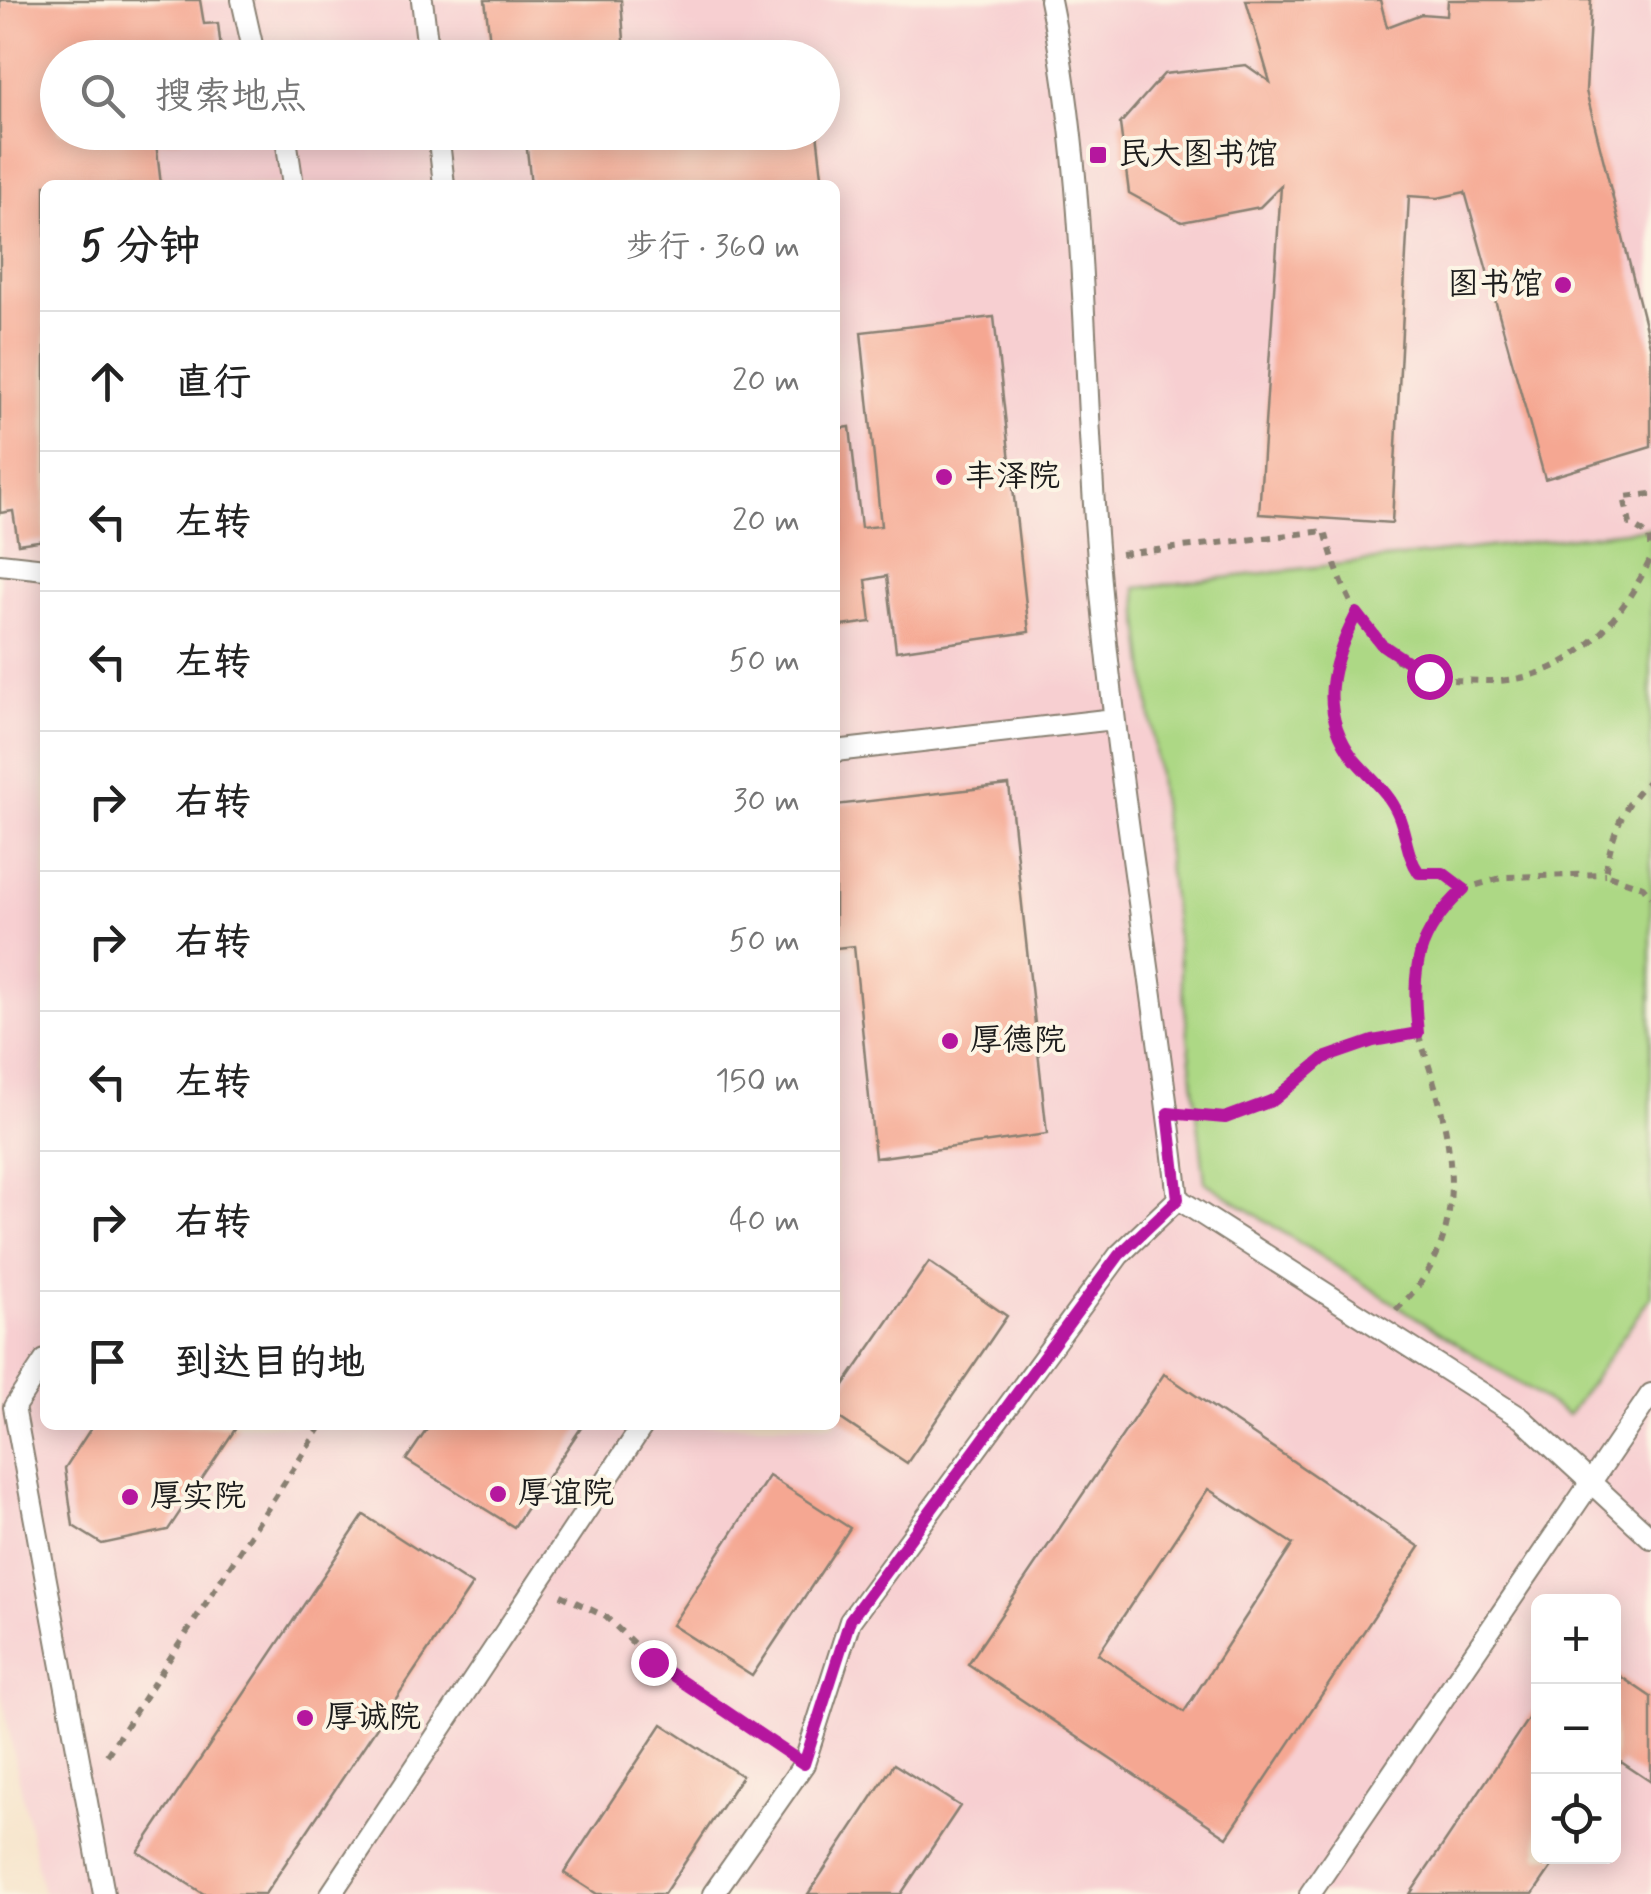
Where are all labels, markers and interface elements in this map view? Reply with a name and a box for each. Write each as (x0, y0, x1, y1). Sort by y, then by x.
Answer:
search box (40, 40, 840, 150)
icon: search (75, 68, 130, 123)
text: 搜索地点 (155, 73, 307, 122)
place label: 民大图书馆 (1118, 134, 1278, 176)
marker: 民大图书馆 (1087, 144, 1109, 166)
text: 5 分钟 (80, 220, 201, 275)
text: 步行 · 360 m (626, 226, 800, 268)
place label: 图书馆 (1447, 264, 1543, 306)
marker: 图书馆 (1552, 274, 1574, 296)
icon: ahead (80, 354, 135, 409)
text: 直行 (175, 359, 251, 408)
text: 20 m (732, 360, 800, 402)
place label: 丰泽院 (964, 456, 1060, 498)
marker: 丰泽院 (933, 466, 955, 488)
icon: left (80, 494, 135, 549)
text: 左转 (175, 499, 251, 548)
text: 20 m (732, 500, 800, 542)
icon: left (80, 634, 135, 689)
text: 左转 (175, 639, 251, 688)
text: 50 m (728, 640, 800, 682)
route start (1407, 654, 1453, 700)
icon: right (80, 774, 135, 829)
text: 右转 (175, 779, 251, 828)
text: 30 m (733, 780, 800, 822)
icon: right (80, 914, 135, 969)
text: 右转 (175, 919, 251, 968)
text: 50 m (728, 920, 800, 962)
place label: 厚德院 (970, 1020, 1066, 1062)
marker: 厚德院 (939, 1030, 961, 1052)
icon: left (80, 1054, 135, 1109)
text: 左转 (175, 1059, 251, 1108)
text: 150 m (715, 1060, 800, 1102)
icon: right (80, 1194, 135, 1249)
text: 右转 (175, 1199, 251, 1248)
text: 40 m (729, 1200, 800, 1242)
icon: arrive (80, 1334, 135, 1389)
text: 到达目的地 (175, 1339, 365, 1388)
place label: 厚谊院 (518, 1473, 614, 1515)
place label: 厚实院 (150, 1476, 246, 1518)
marker: 厚谊院 (487, 1483, 509, 1505)
marker: 厚实院 (119, 1486, 141, 1508)
map controls (1531, 1594, 1621, 1864)
button: + (1531, 1594, 1621, 1684)
route end (631, 1640, 677, 1686)
button: − (1531, 1684, 1621, 1774)
place label: 厚诚院 (325, 1697, 421, 1739)
marker: 厚诚院 (294, 1707, 316, 1729)
button: locate (1531, 1774, 1621, 1864)

